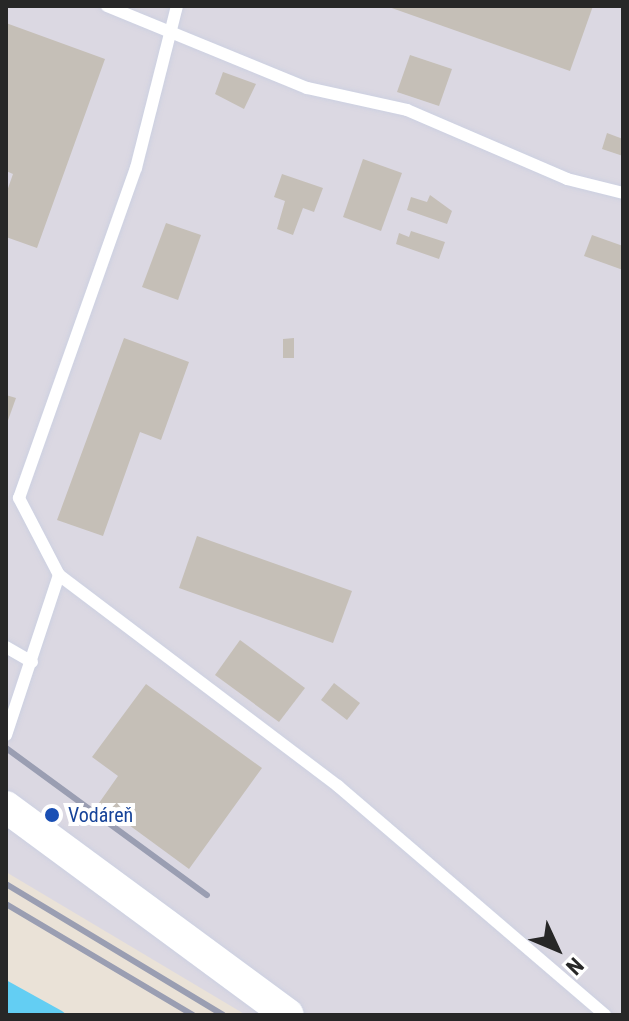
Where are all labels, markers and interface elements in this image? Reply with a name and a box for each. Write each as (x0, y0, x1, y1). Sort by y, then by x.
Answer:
place label: Vodáreň (68, 803, 133, 827)
marker: Vodáreň (43, 806, 61, 824)
north arrow (517, 909, 597, 989)
text: N (561, 952, 588, 980)

